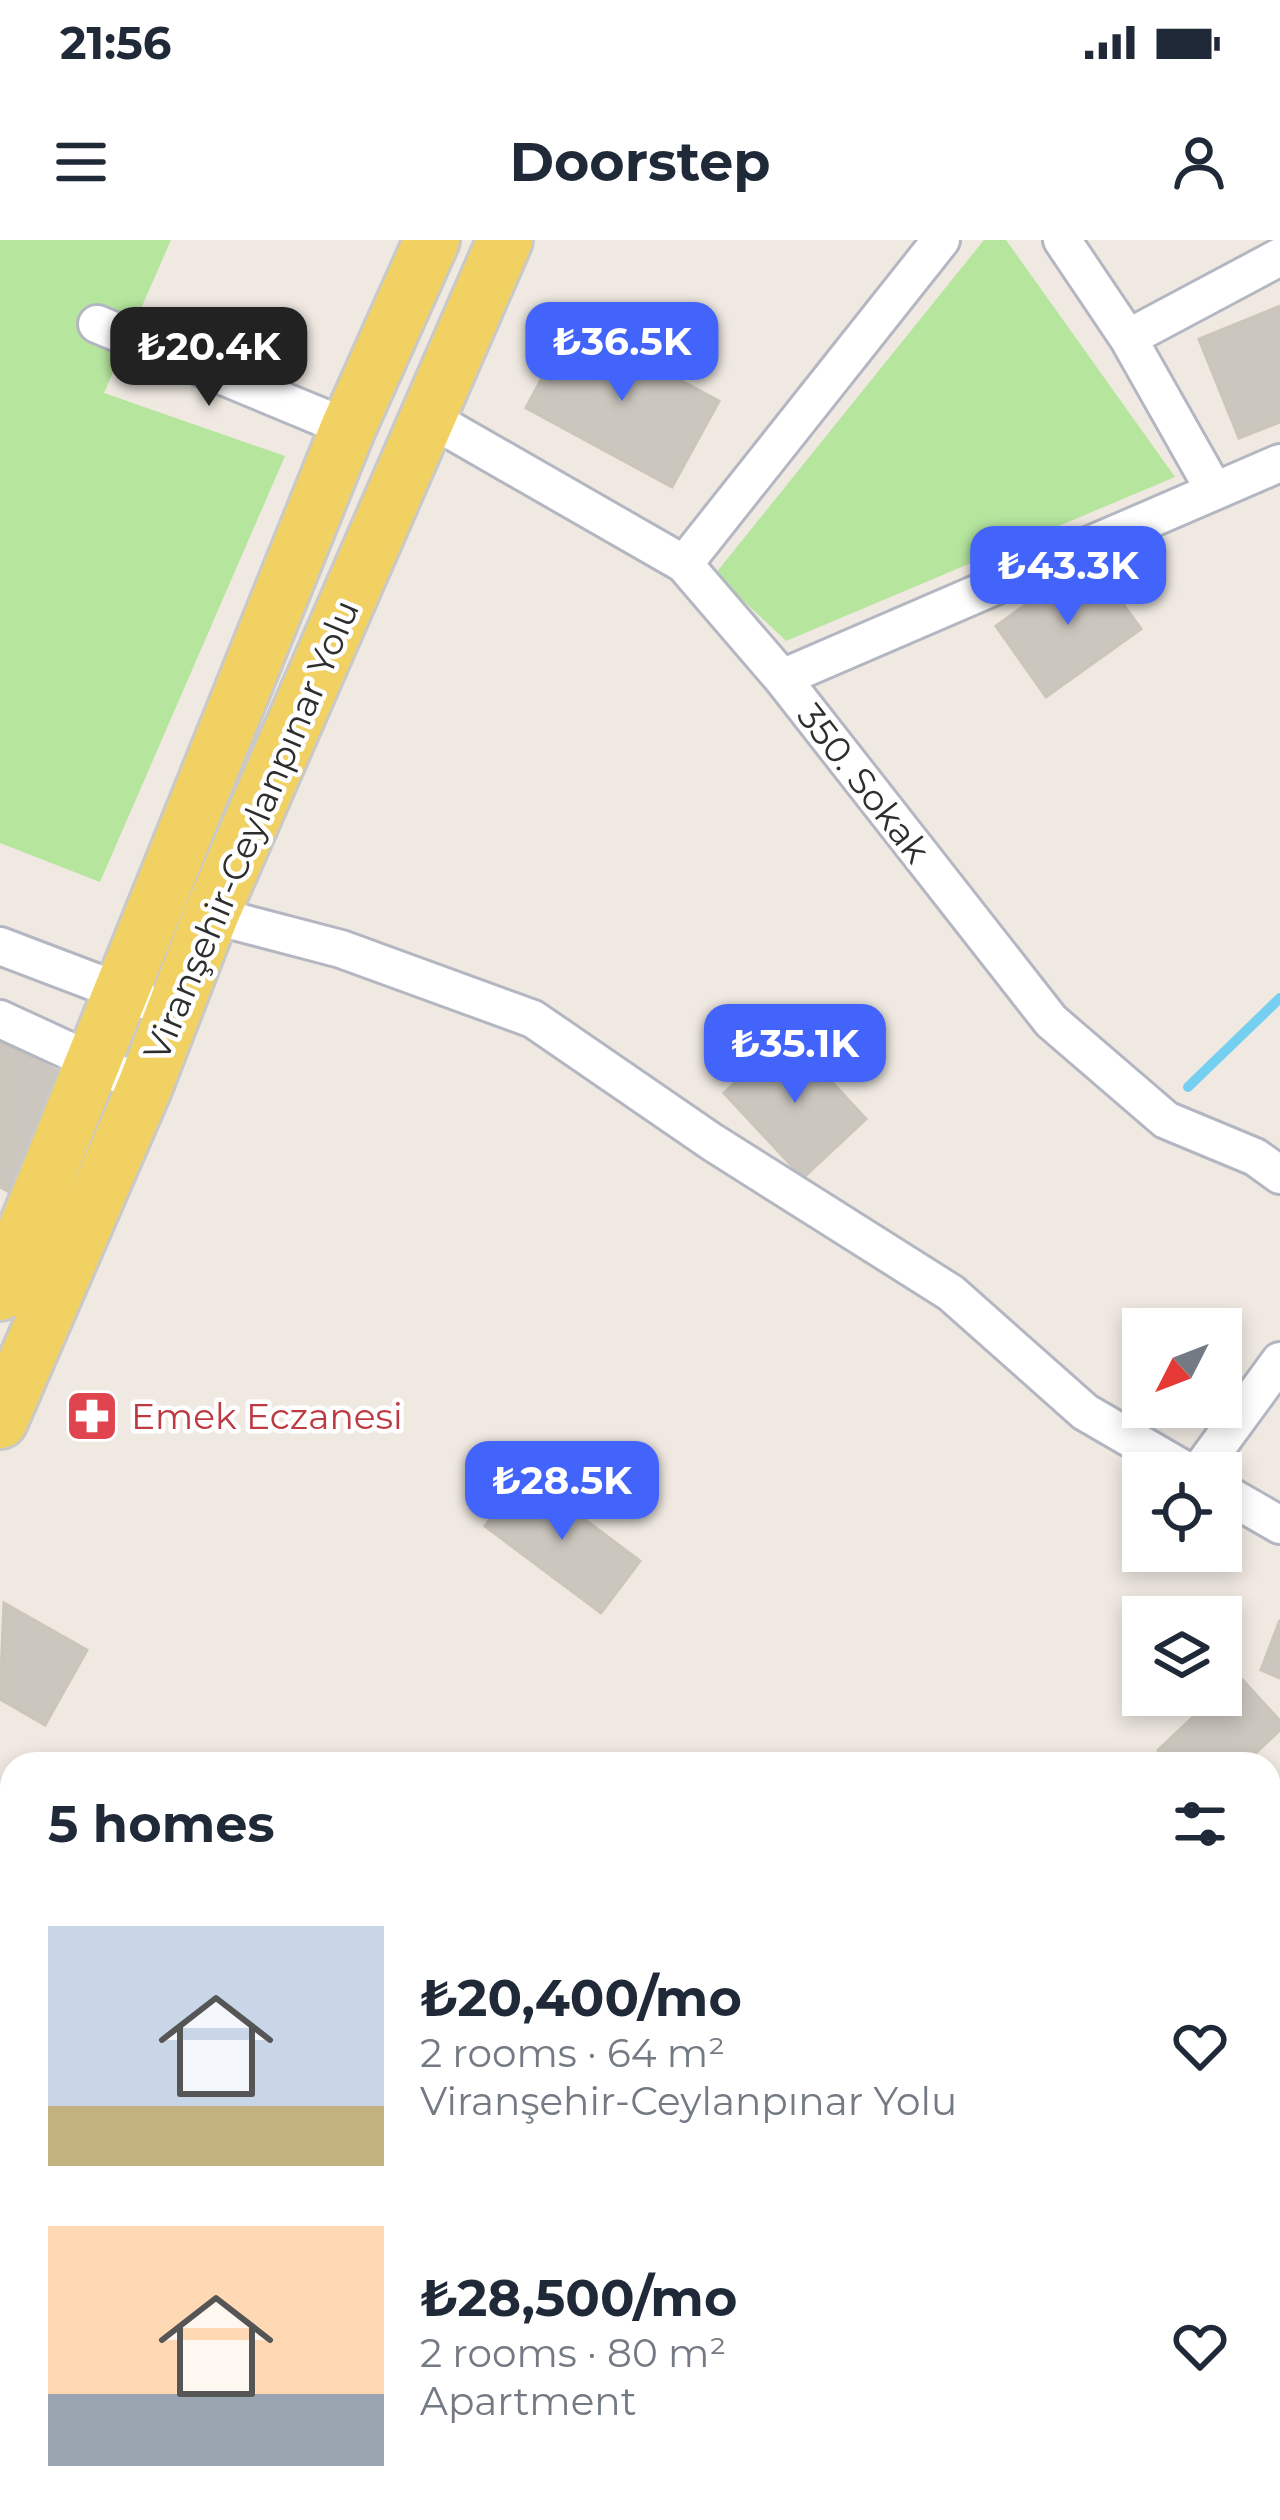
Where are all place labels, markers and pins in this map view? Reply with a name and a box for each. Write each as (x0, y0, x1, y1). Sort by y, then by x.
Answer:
pin: ₺36.5K (524, 302, 720, 404)
pin: ₺20.4K (111, 307, 307, 409)
pin: ₺43.3K (970, 526, 1166, 628)
pin: ₺35.1K (697, 1004, 893, 1106)
pharmacy icon: Emek Eczanesi (64, 1388, 120, 1444)
place label: Emek Eczanesi (131, 1394, 403, 1438)
pin: ₺28.5K (464, 1441, 660, 1543)

